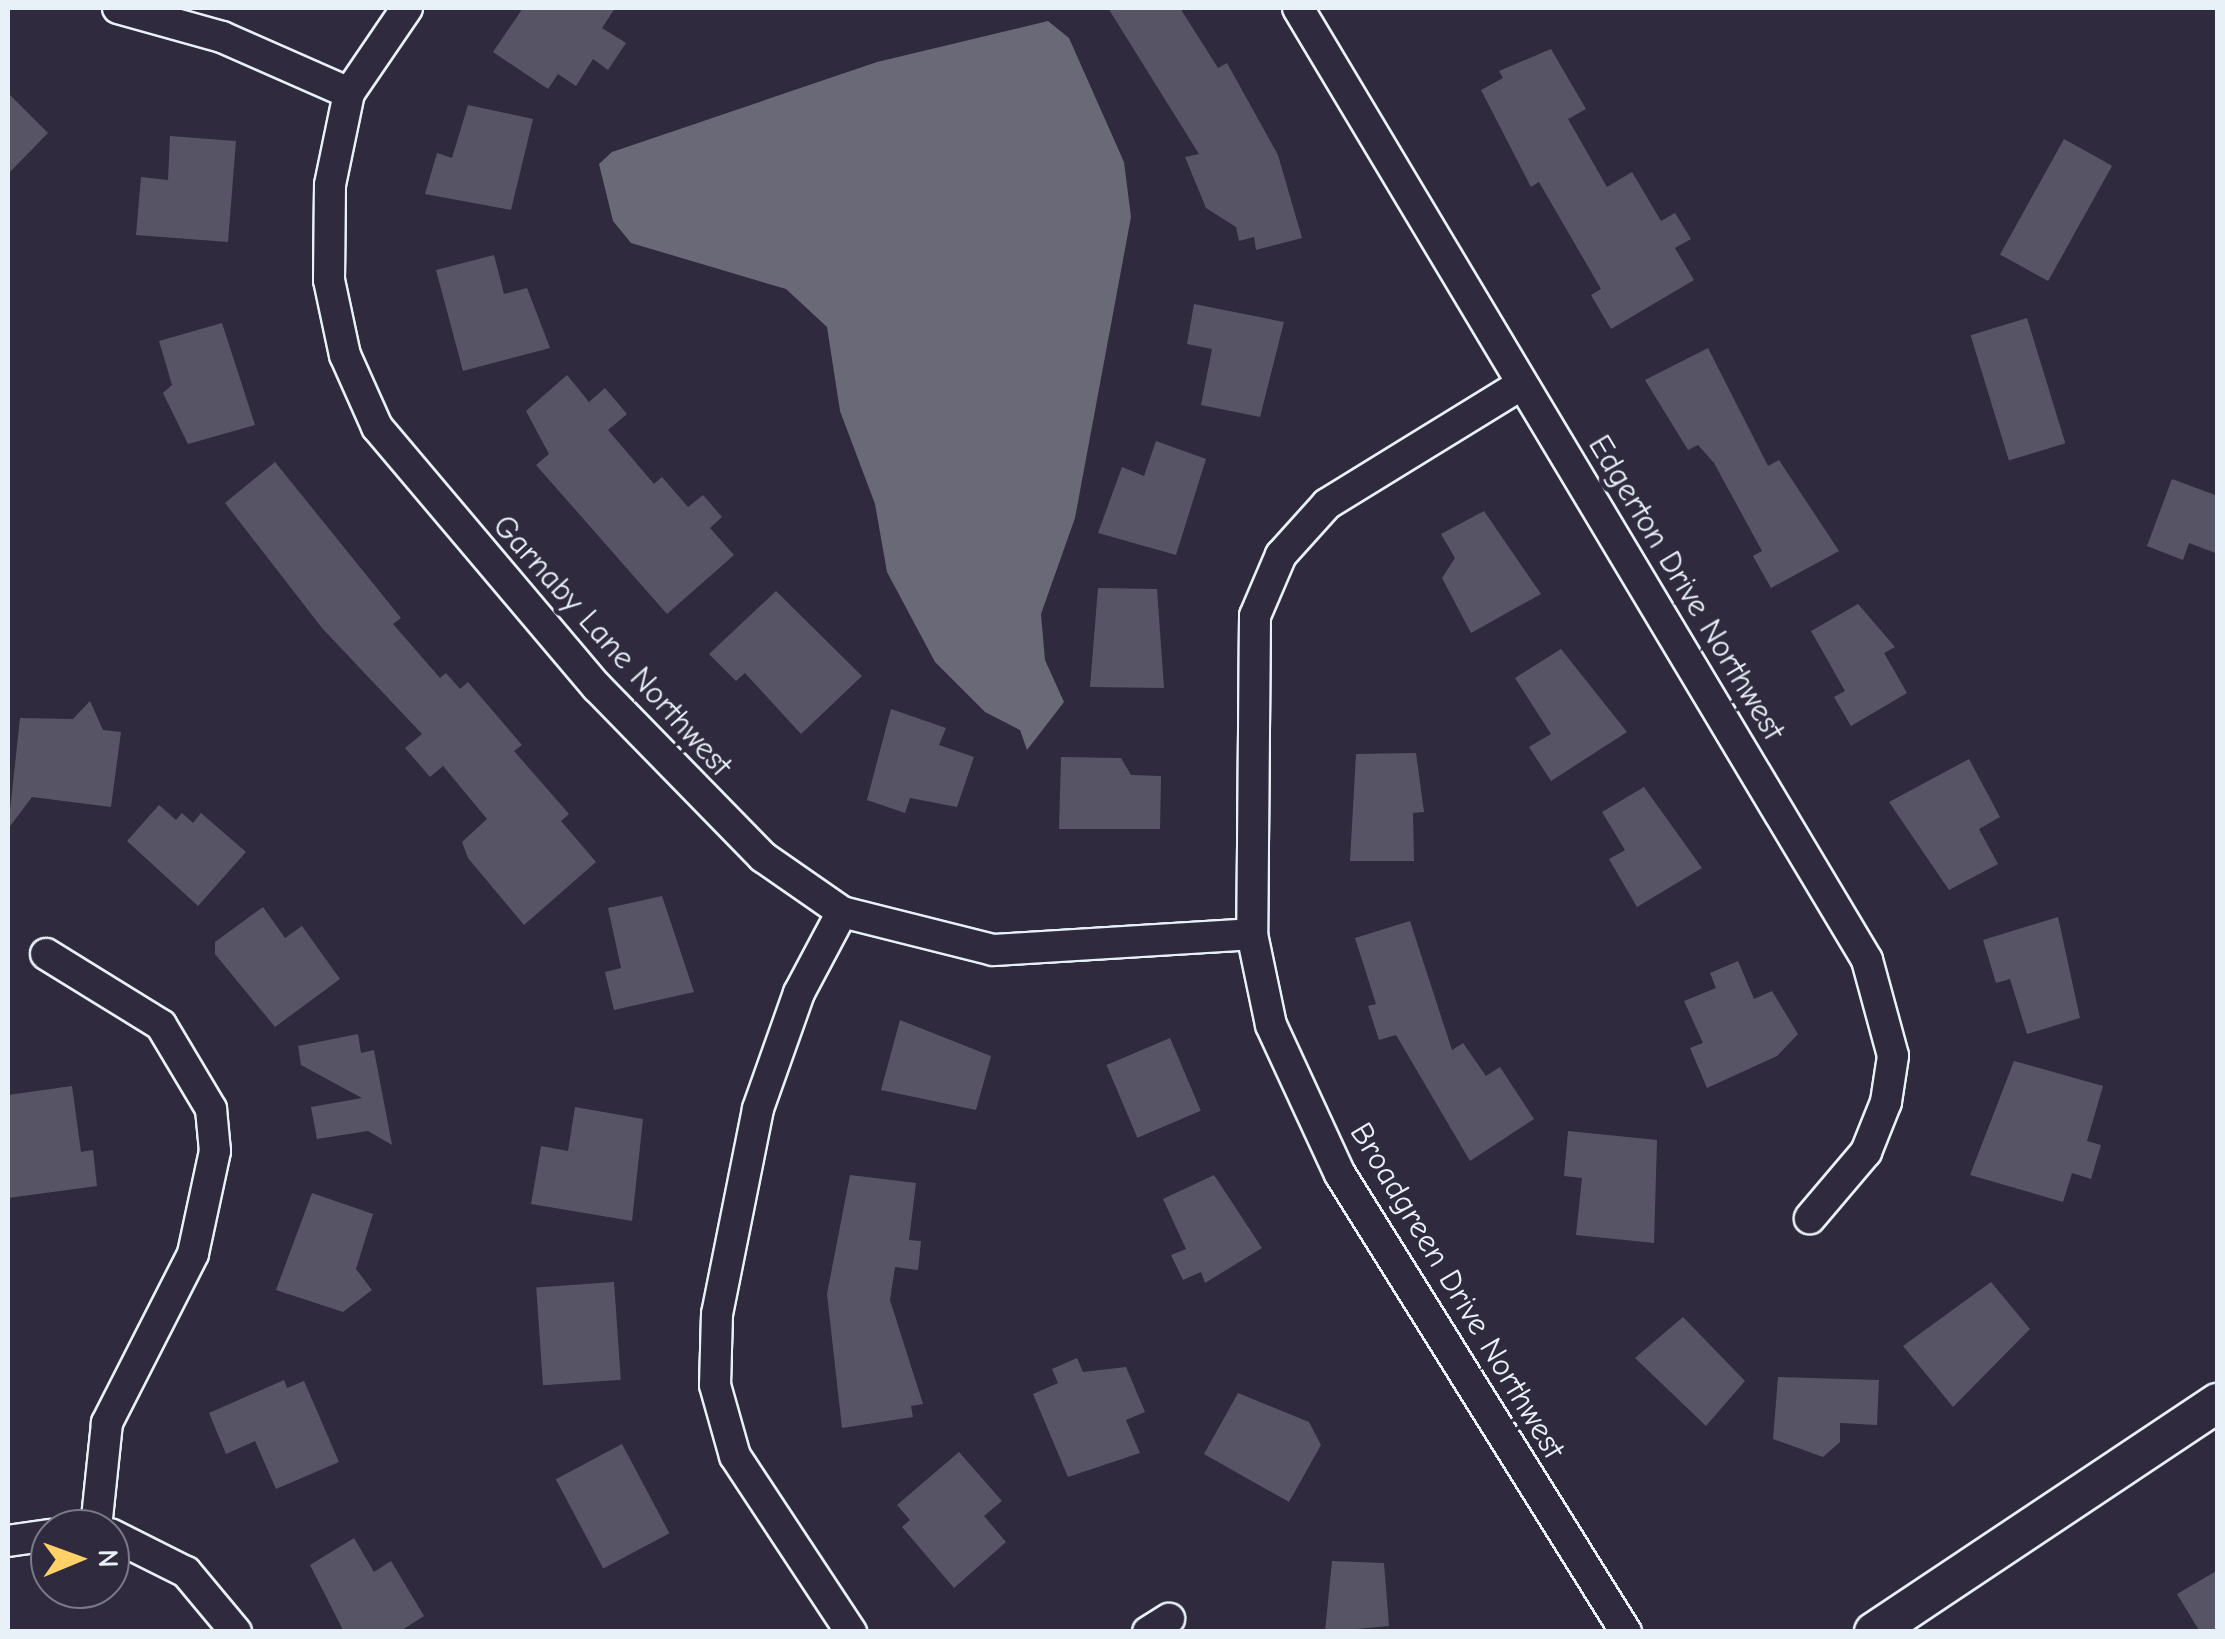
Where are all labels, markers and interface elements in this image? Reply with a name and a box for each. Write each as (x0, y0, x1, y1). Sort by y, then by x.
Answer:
street label: Edgerton Drive Northwest (1580, 428, 1792, 748)
street label: Garnaby Lane Northwest (484, 507, 740, 785)
street label: Broadgreen Drive Northwest (1341, 1116, 1573, 1466)
north arrow (30, 1509, 130, 1609)
text: N (92, 1549, 124, 1568)

